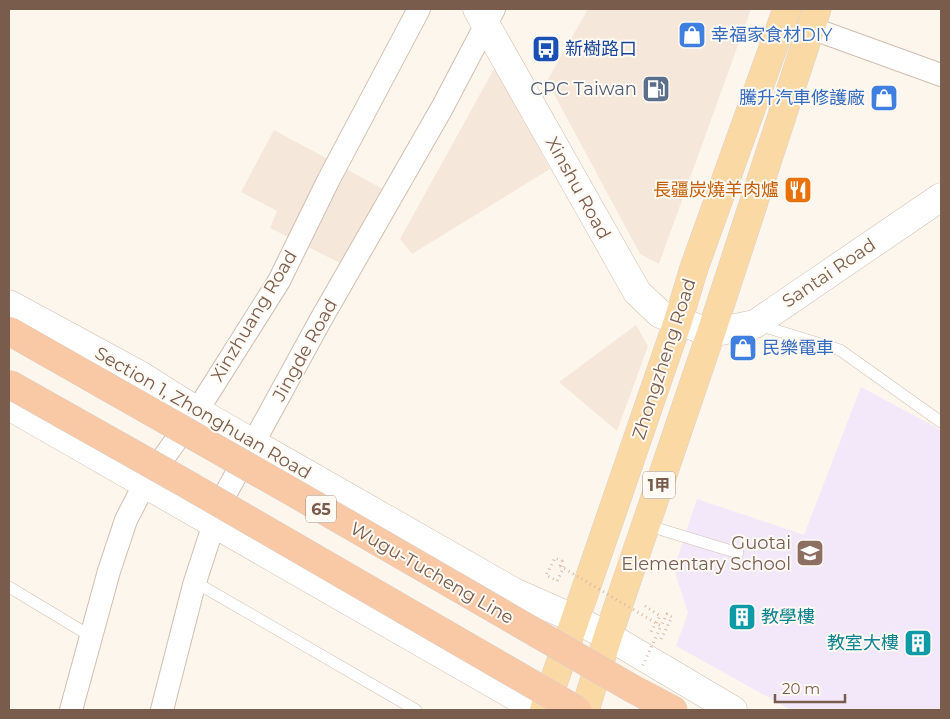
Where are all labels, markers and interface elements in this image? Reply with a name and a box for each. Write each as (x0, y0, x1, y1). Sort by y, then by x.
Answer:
shop icon: 幸福家食材DIY (677, 20, 707, 50)
place label: 幸福家食材DIY (711, 24, 833, 46)
bus stop icon: 新樹路口 (531, 34, 561, 64)
place label: 新樹路口 (565, 38, 637, 60)
fuel station icon: CPC Taiwan (641, 74, 671, 104)
place label: CPC Taiwan (530, 78, 637, 100)
shop icon: 騰升汽車修護廠 (869, 83, 899, 113)
place label: 騰升汽車修護廠 (739, 87, 865, 109)
street label: Xinshu Road (541, 133, 615, 243)
restaurant icon: 長疆炭燒羊肉爐 (783, 175, 813, 205)
place label: 長疆炭燒羊肉爐 (653, 179, 779, 201)
street label: Santai Road (778, 234, 880, 312)
street label: Xinzhuang Road (206, 246, 302, 386)
street label: Zhongzheng Road (628, 276, 700, 442)
street label: Jingde Road (267, 295, 342, 406)
shop icon: 民樂電車 (728, 333, 758, 363)
place label: 民樂電車 (762, 337, 834, 359)
street label: Section 1, Zhonghuan Road (91, 342, 315, 484)
road number: 1甲 (643, 472, 675, 498)
road number: 65 (306, 496, 336, 522)
street label: Wugu-Tucheng Line (346, 517, 518, 629)
place label: Guotai Elementary School (621, 532, 791, 575)
school or university icon: Guotai Elementary School (795, 538, 825, 568)
building icon: 教學樓 (727, 602, 757, 632)
place label: 教學樓 (761, 606, 815, 628)
building icon: 教室大樓 (903, 628, 933, 658)
place label: 教室大樓 (827, 632, 899, 654)
scale bar (775, 672, 845, 704)
text: 20 m (782, 679, 820, 698)

